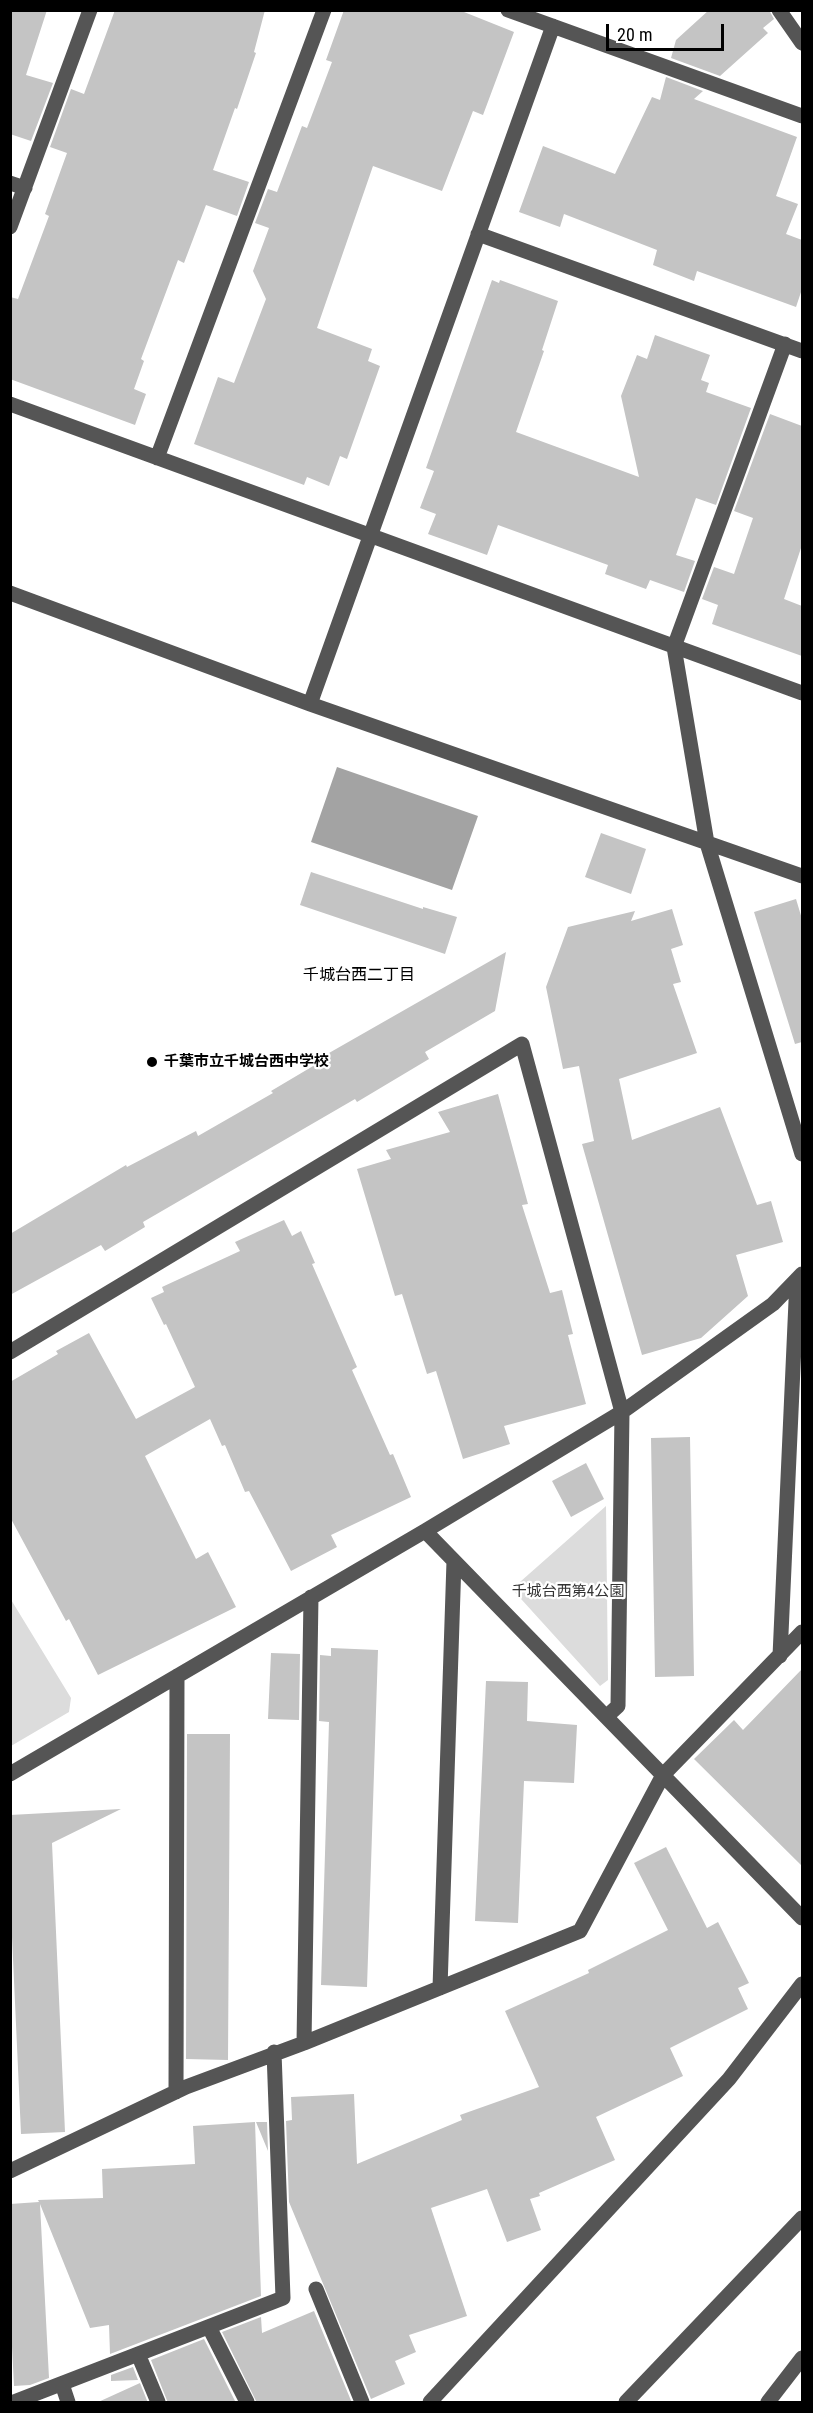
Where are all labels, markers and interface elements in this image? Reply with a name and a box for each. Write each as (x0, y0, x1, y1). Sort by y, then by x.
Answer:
scale bar (609, 12, 728, 50)
text: 20 m (617, 24, 652, 45)
district label: 千城台西二丁目 (303, 966, 415, 986)
place label: 千葉市立千城台西中学校 (164, 1053, 329, 1071)
marker: 千葉市立千城台西中学校 (145, 1055, 159, 1069)
park label: 千城台西第4公園 (512, 1583, 624, 1601)

